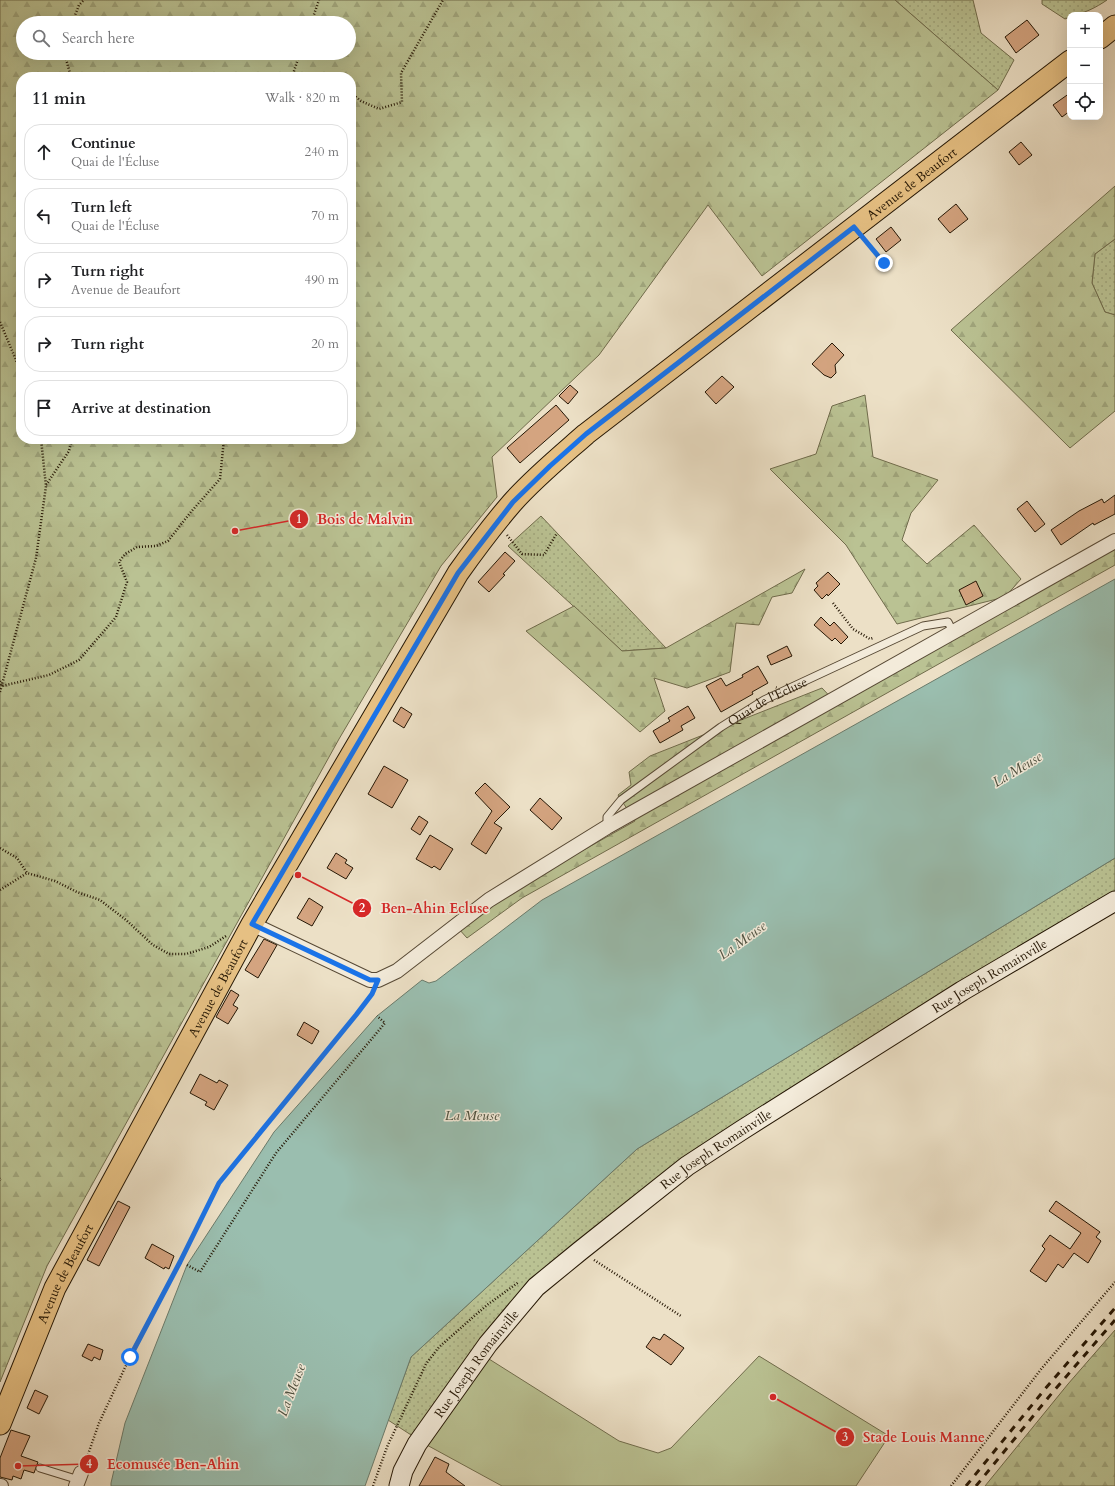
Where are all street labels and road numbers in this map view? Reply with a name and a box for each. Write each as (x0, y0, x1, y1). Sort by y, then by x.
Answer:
street label: Avenue de Beaufort (863, 144, 961, 225)
street label: Quai de l'Écluse (724, 673, 811, 731)
street label: Rue Joseph Romainville (929, 935, 1051, 1018)
street label: Avenue de Beaufort (184, 936, 252, 1041)
street label: Rue Joseph Romainville (657, 1105, 776, 1194)
street label: Avenue de Beaufort (34, 1221, 98, 1326)
street label: Rue Joseph Romainville (430, 1306, 523, 1422)

